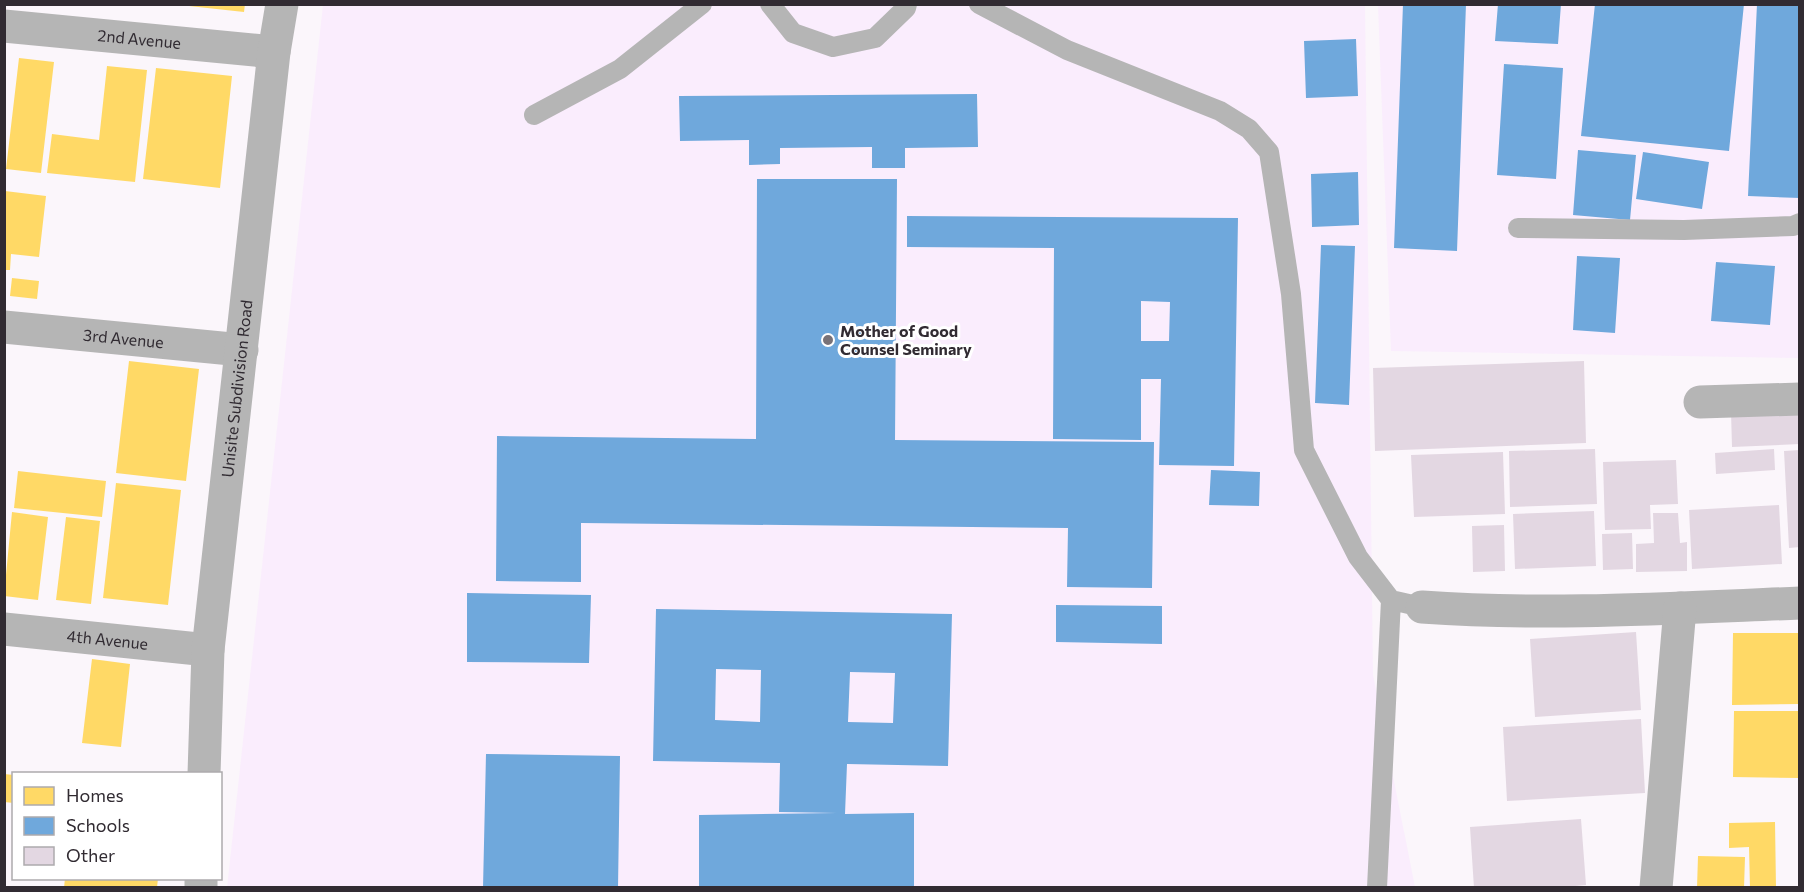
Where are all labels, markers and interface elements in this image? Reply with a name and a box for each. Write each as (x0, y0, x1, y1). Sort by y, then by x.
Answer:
street label: 2nd Avenue (97, 25, 182, 52)
street label: Unisite Subdivision Road (217, 299, 256, 478)
place label: Mother of Good Counsel Seminary (840, 321, 972, 358)
street label: 3rd Avenue (82, 325, 165, 351)
marker: Mother of Good Counsel Seminary (821, 333, 835, 347)
street label: 4th Avenue (66, 626, 149, 653)
legend (12, 772, 222, 880)
text: Homes (66, 784, 124, 806)
text: Schools (66, 814, 130, 836)
text: Other (66, 844, 115, 866)

